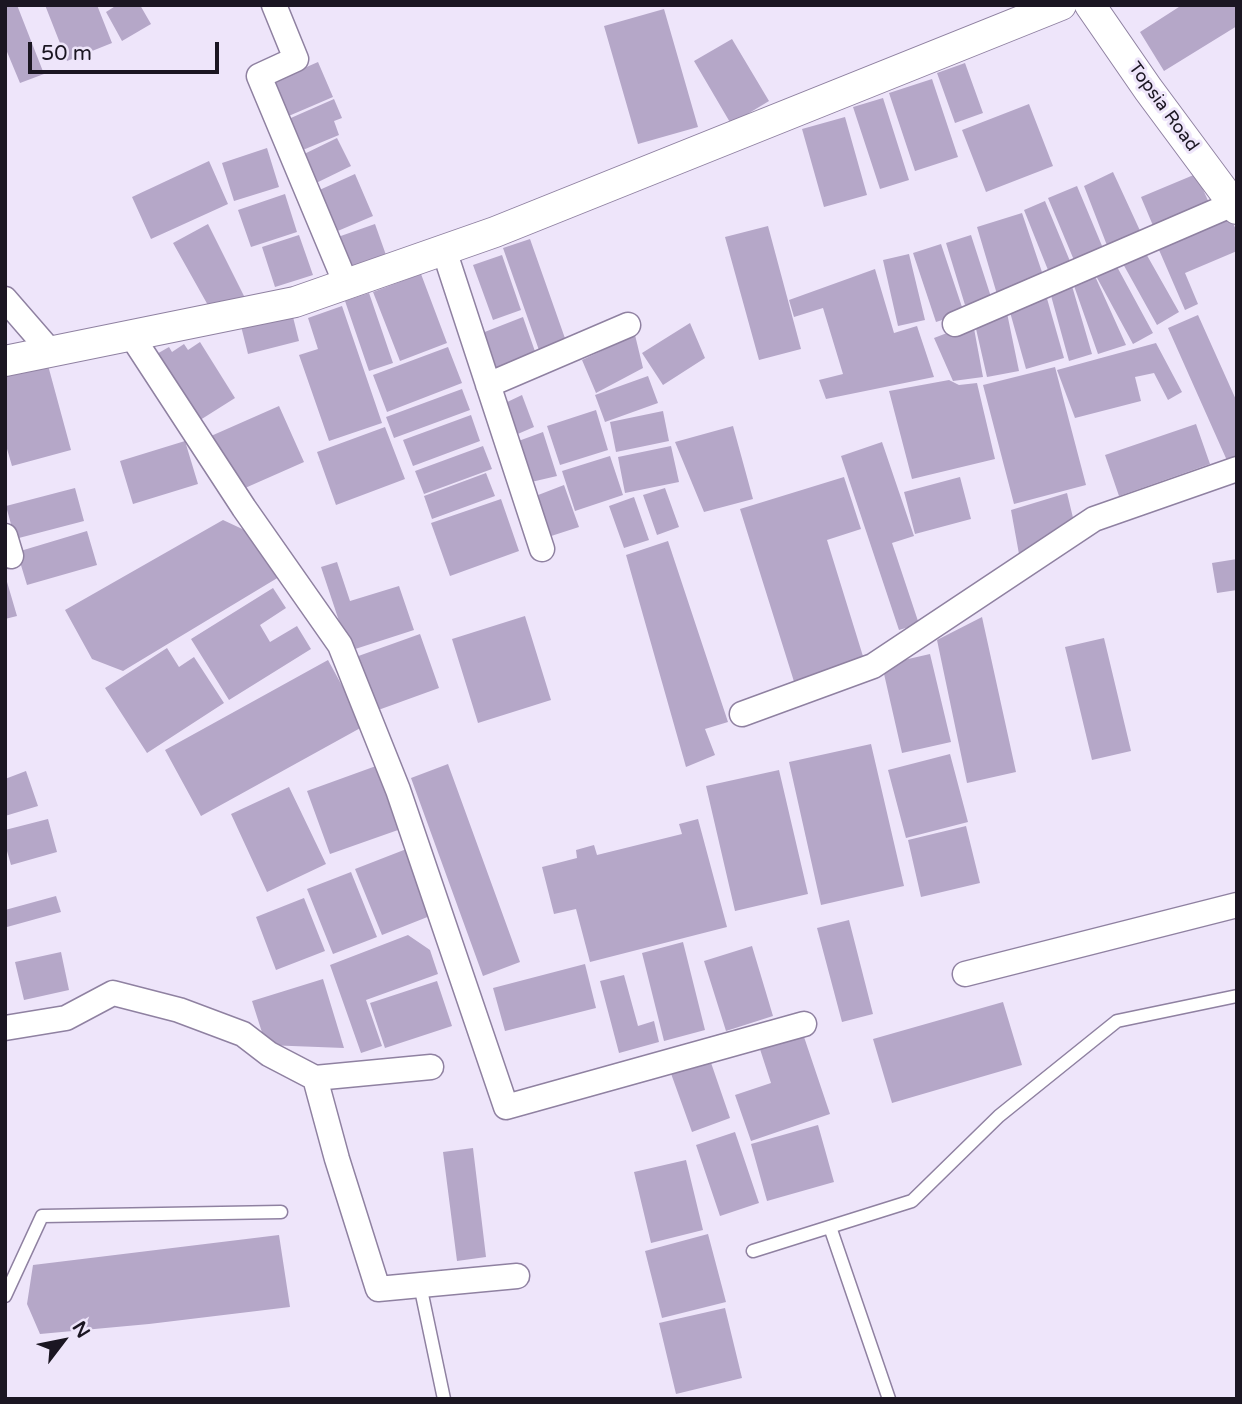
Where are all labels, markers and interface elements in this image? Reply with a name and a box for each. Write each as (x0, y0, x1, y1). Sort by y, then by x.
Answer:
scale bar (32, 28, 222, 72)
text: 50 m (41, 41, 92, 66)
street label: Topsia Road (1123, 58, 1203, 156)
north arrow (28, 1306, 98, 1376)
text: N (67, 1318, 94, 1342)

